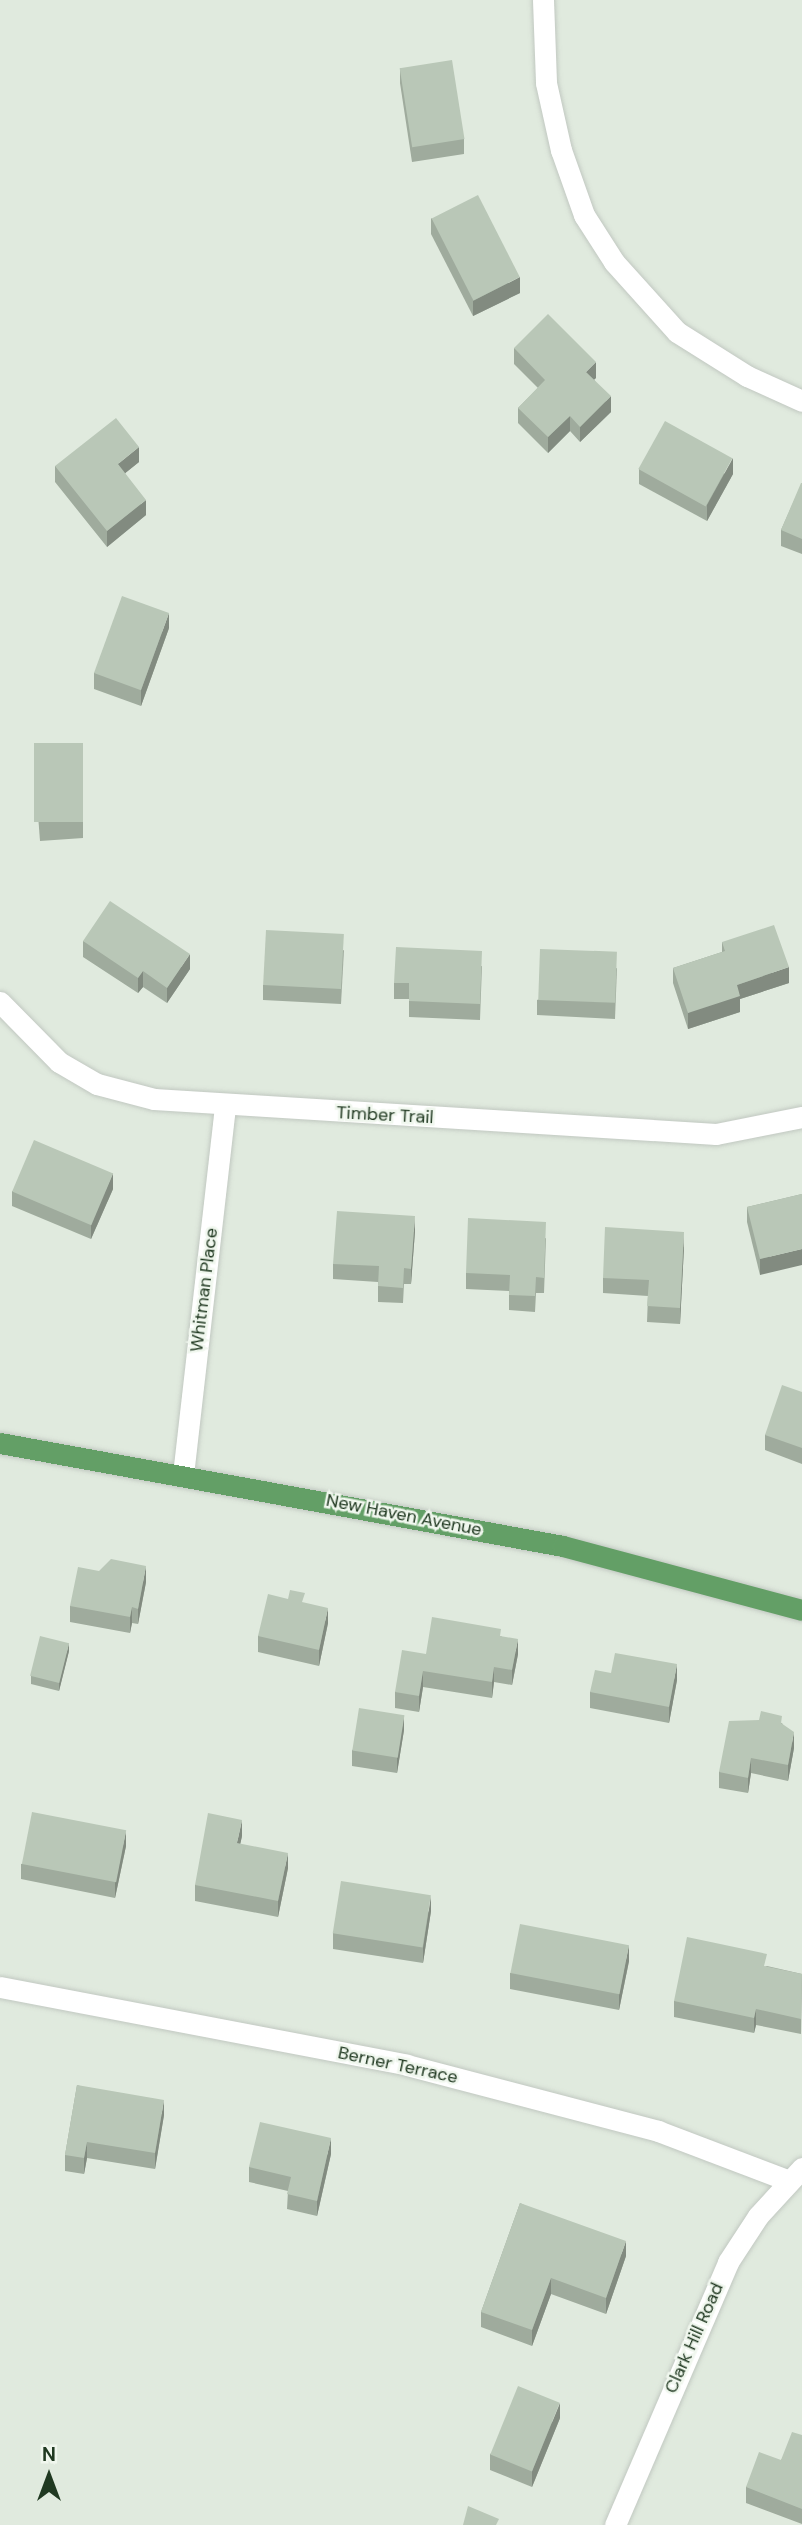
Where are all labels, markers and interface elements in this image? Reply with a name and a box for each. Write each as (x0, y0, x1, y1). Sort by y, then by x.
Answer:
street label: Timber Trail (336, 1102, 434, 1128)
street label: Whitman Place (186, 1227, 222, 1353)
street label: New Haven Avenue (324, 1489, 484, 1541)
street label: Berner Terrace (336, 2042, 460, 2088)
street label: Clark Hill Road (660, 2279, 728, 2397)
north arrow (14, 2441, 84, 2511)
text: N (42, 2442, 56, 2467)

